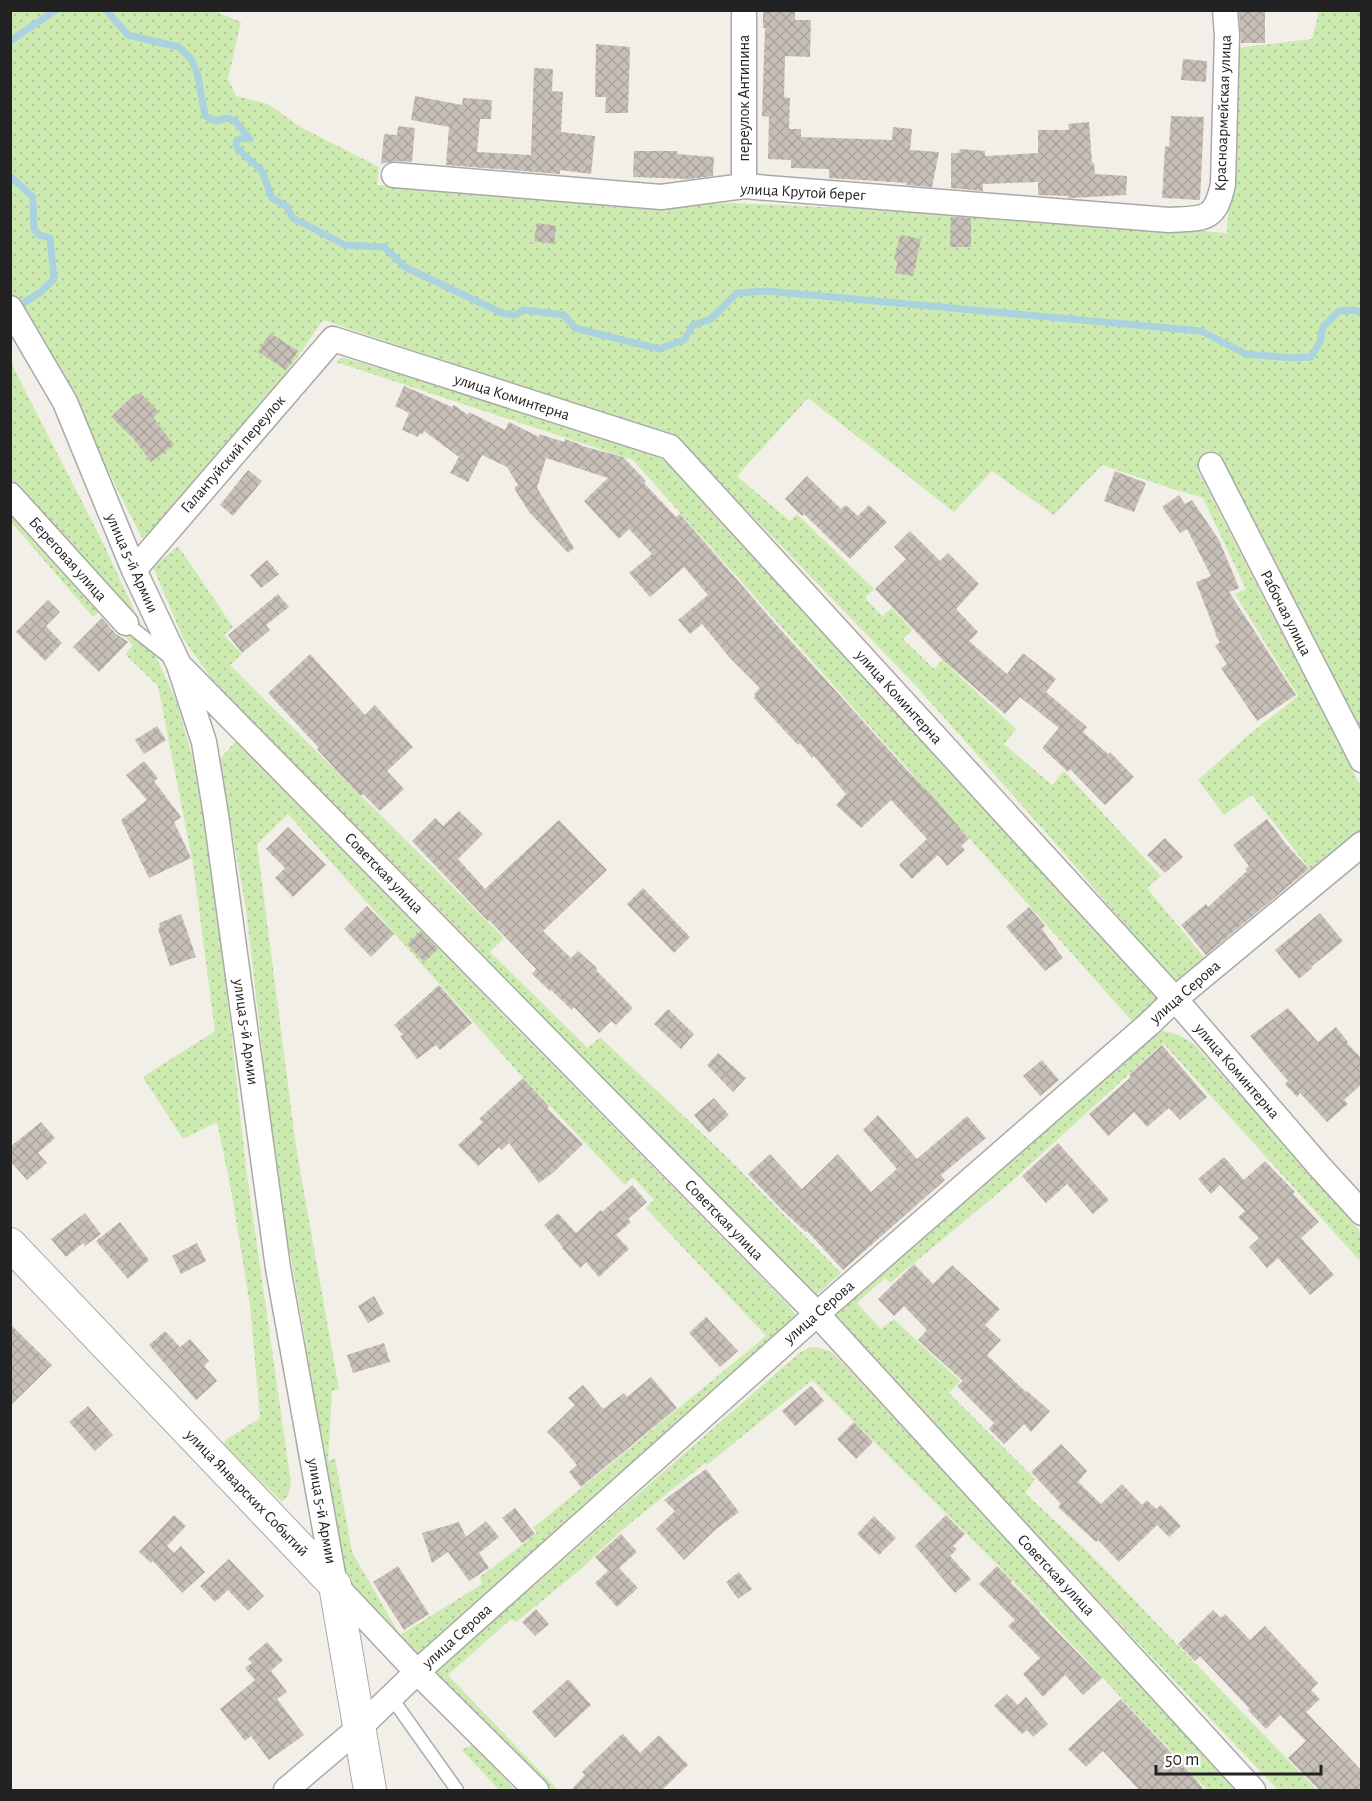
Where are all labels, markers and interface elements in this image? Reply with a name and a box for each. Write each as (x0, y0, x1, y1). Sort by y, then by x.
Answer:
street label: Красноармейская улица (1212, 34, 1235, 192)
street label: переулок Антипина (736, 35, 753, 161)
street label: улица Крутой берег (739, 181, 866, 204)
street label: улица Коминтерна (451, 370, 572, 424)
street label: Галантуйский переулок (178, 392, 289, 517)
street label: улица 5-й Армии (102, 510, 161, 616)
street label: Береговая улица (25, 514, 110, 605)
street label: Рабочая улица (1257, 568, 1314, 659)
street label: улица Коминтерна (851, 646, 945, 748)
street label: Советская улица (341, 830, 426, 917)
street label: улица Серова (1146, 957, 1224, 1028)
street label: улица 5-й Армии (230, 977, 261, 1086)
street label: улица Коминтерна (1190, 1020, 1283, 1122)
street label: Советская улица (681, 1177, 766, 1264)
street label: улица Серова (780, 1277, 858, 1348)
street label: улица Январских Событий (181, 1426, 312, 1560)
street label: улица 5-й Армии (304, 1456, 339, 1565)
street label: Советская улица (1014, 1531, 1098, 1620)
street label: улица Серова (419, 1601, 495, 1673)
scale bar (1156, 1738, 1321, 1776)
text: 50 m (1165, 1751, 1199, 1769)

